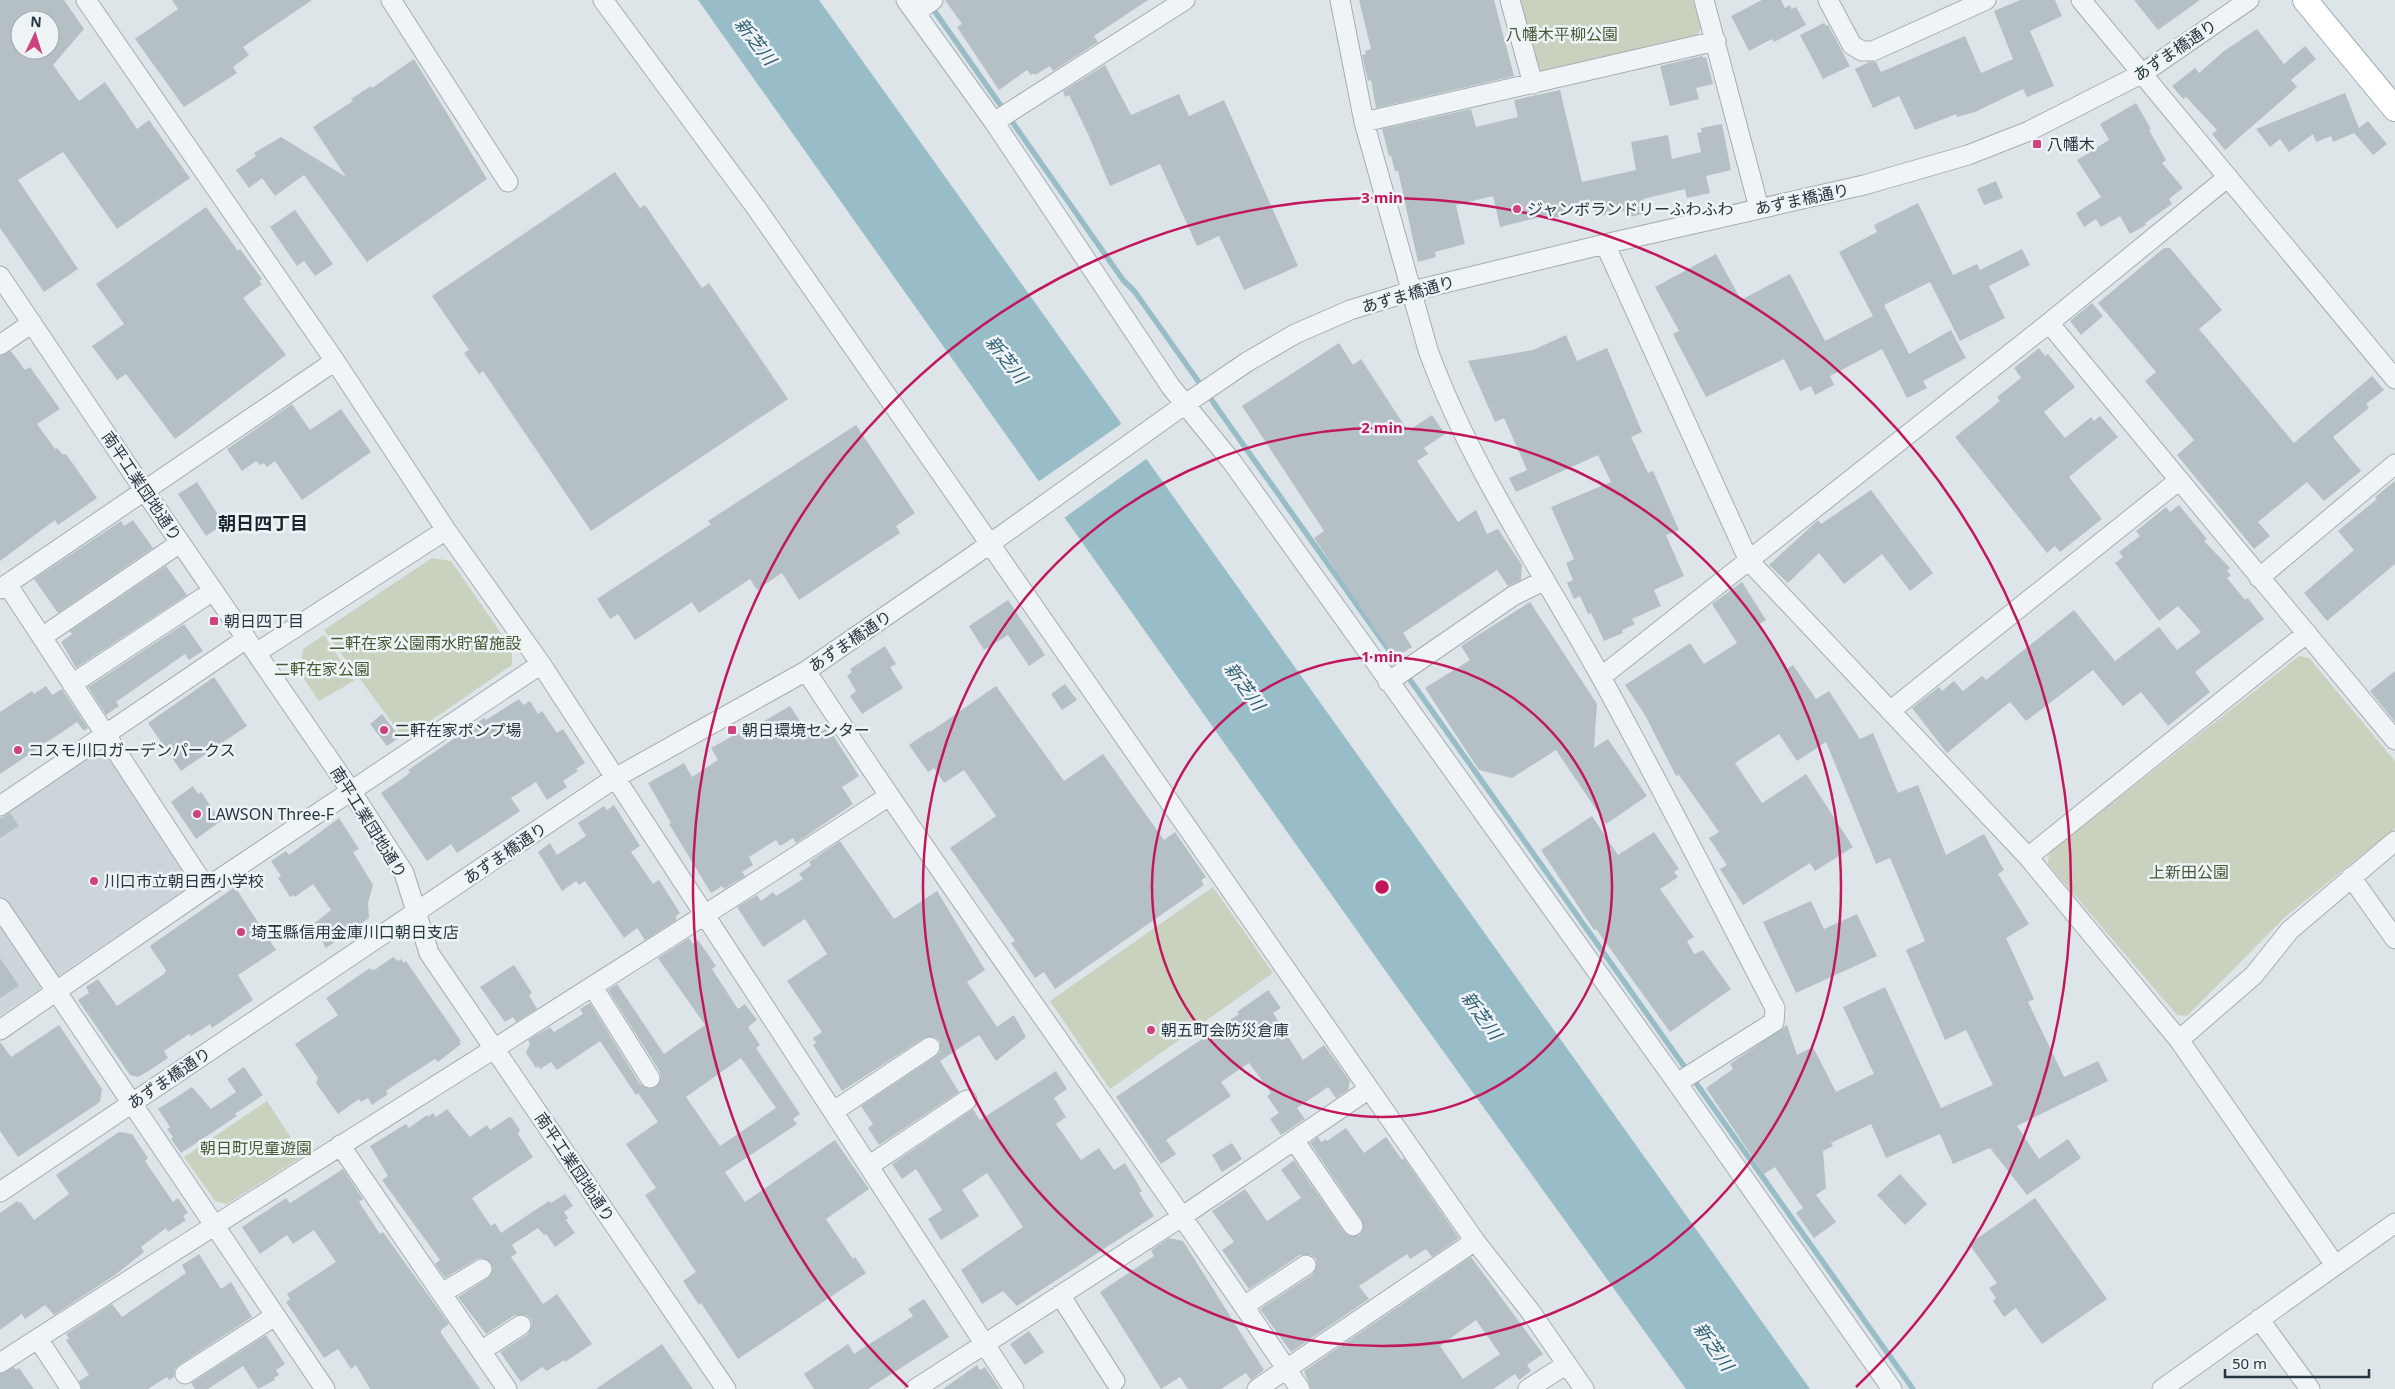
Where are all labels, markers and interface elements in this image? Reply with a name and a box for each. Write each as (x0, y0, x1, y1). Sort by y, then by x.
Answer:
north arrow (10, 10, 60, 60)
text: N (30, 12, 42, 31)
water label: 新芝川 (730, 12, 783, 71)
street label: あずま橋通り (2129, 14, 2221, 86)
park label: 八幡木平柳公園 (1506, 23, 1618, 45)
place label: 八幡木 (2047, 133, 2095, 155)
marker: 八幡木 (2031, 138, 2043, 150)
street label: あずま橋通り (1753, 178, 1851, 220)
text: 3 min (1361, 187, 1403, 207)
place label: ジャンボランドリーふわふわ (1527, 198, 1734, 220)
marker: ジャンボランドリーふわふわ (1511, 203, 1523, 215)
street label: あずま橋通り (1359, 270, 1457, 318)
water label: 新芝川 (981, 330, 1034, 389)
text: 2 min (1361, 417, 1403, 437)
street label: 南平工業団地通り (97, 427, 187, 545)
district label: 朝日四丁目 (218, 511, 308, 535)
street label: あずま橋通り (804, 605, 896, 677)
place label: 朝日四丁目 (224, 610, 304, 632)
marker: 朝日四丁目 (208, 615, 220, 627)
park label: 二軒在家公園雨水貯留施設 (329, 632, 521, 654)
text: 1 min (1361, 646, 1403, 666)
water label: 新芝川 (1219, 657, 1272, 717)
park label: 二軒在家公園 (274, 658, 370, 680)
place label: 二軒在家ポンプ場 (394, 719, 522, 741)
place label: 朝日環境センター (742, 719, 870, 741)
marker: 二軒在家ポンプ場 (378, 724, 390, 736)
marker: 朝日環境センター (726, 724, 738, 736)
place label: コスモ川口ガーデンパークス (28, 739, 236, 761)
marker: コスモ川口ガーデンパークス (12, 744, 24, 756)
street label: 南平工業団地通り (326, 762, 412, 882)
place label: LAWSON Three-F (207, 803, 334, 825)
marker: LAWSON Three-F (191, 808, 203, 820)
street label: あずま橋通り (459, 817, 551, 889)
park label: 上新田公園 (2149, 861, 2229, 883)
place label: 川口市立朝日西小学校 (104, 870, 264, 892)
marker: 川口市立朝日西小学校 (88, 875, 100, 887)
centre of rings (1373, 878, 1391, 896)
place label: 埼玉縣信用金庫川口朝日支店 (251, 921, 459, 943)
marker: 埼玉縣信用金庫川口朝日支店 (235, 926, 247, 938)
water label: 新芝川 (1456, 986, 1509, 1046)
place label: 朝五町会防災倉庫 (1161, 1019, 1289, 1041)
marker: 朝五町会防災倉庫 (1145, 1024, 1157, 1036)
street label: あずま橋通り (123, 1042, 215, 1114)
street label: 南平工業団地通り (530, 1108, 620, 1226)
park label: 朝日町児童遊園 (200, 1137, 312, 1159)
water label: 新芝川 (1689, 1317, 1740, 1377)
scale bar (2225, 1346, 2369, 1378)
text: 50 m (2232, 1353, 2267, 1373)

